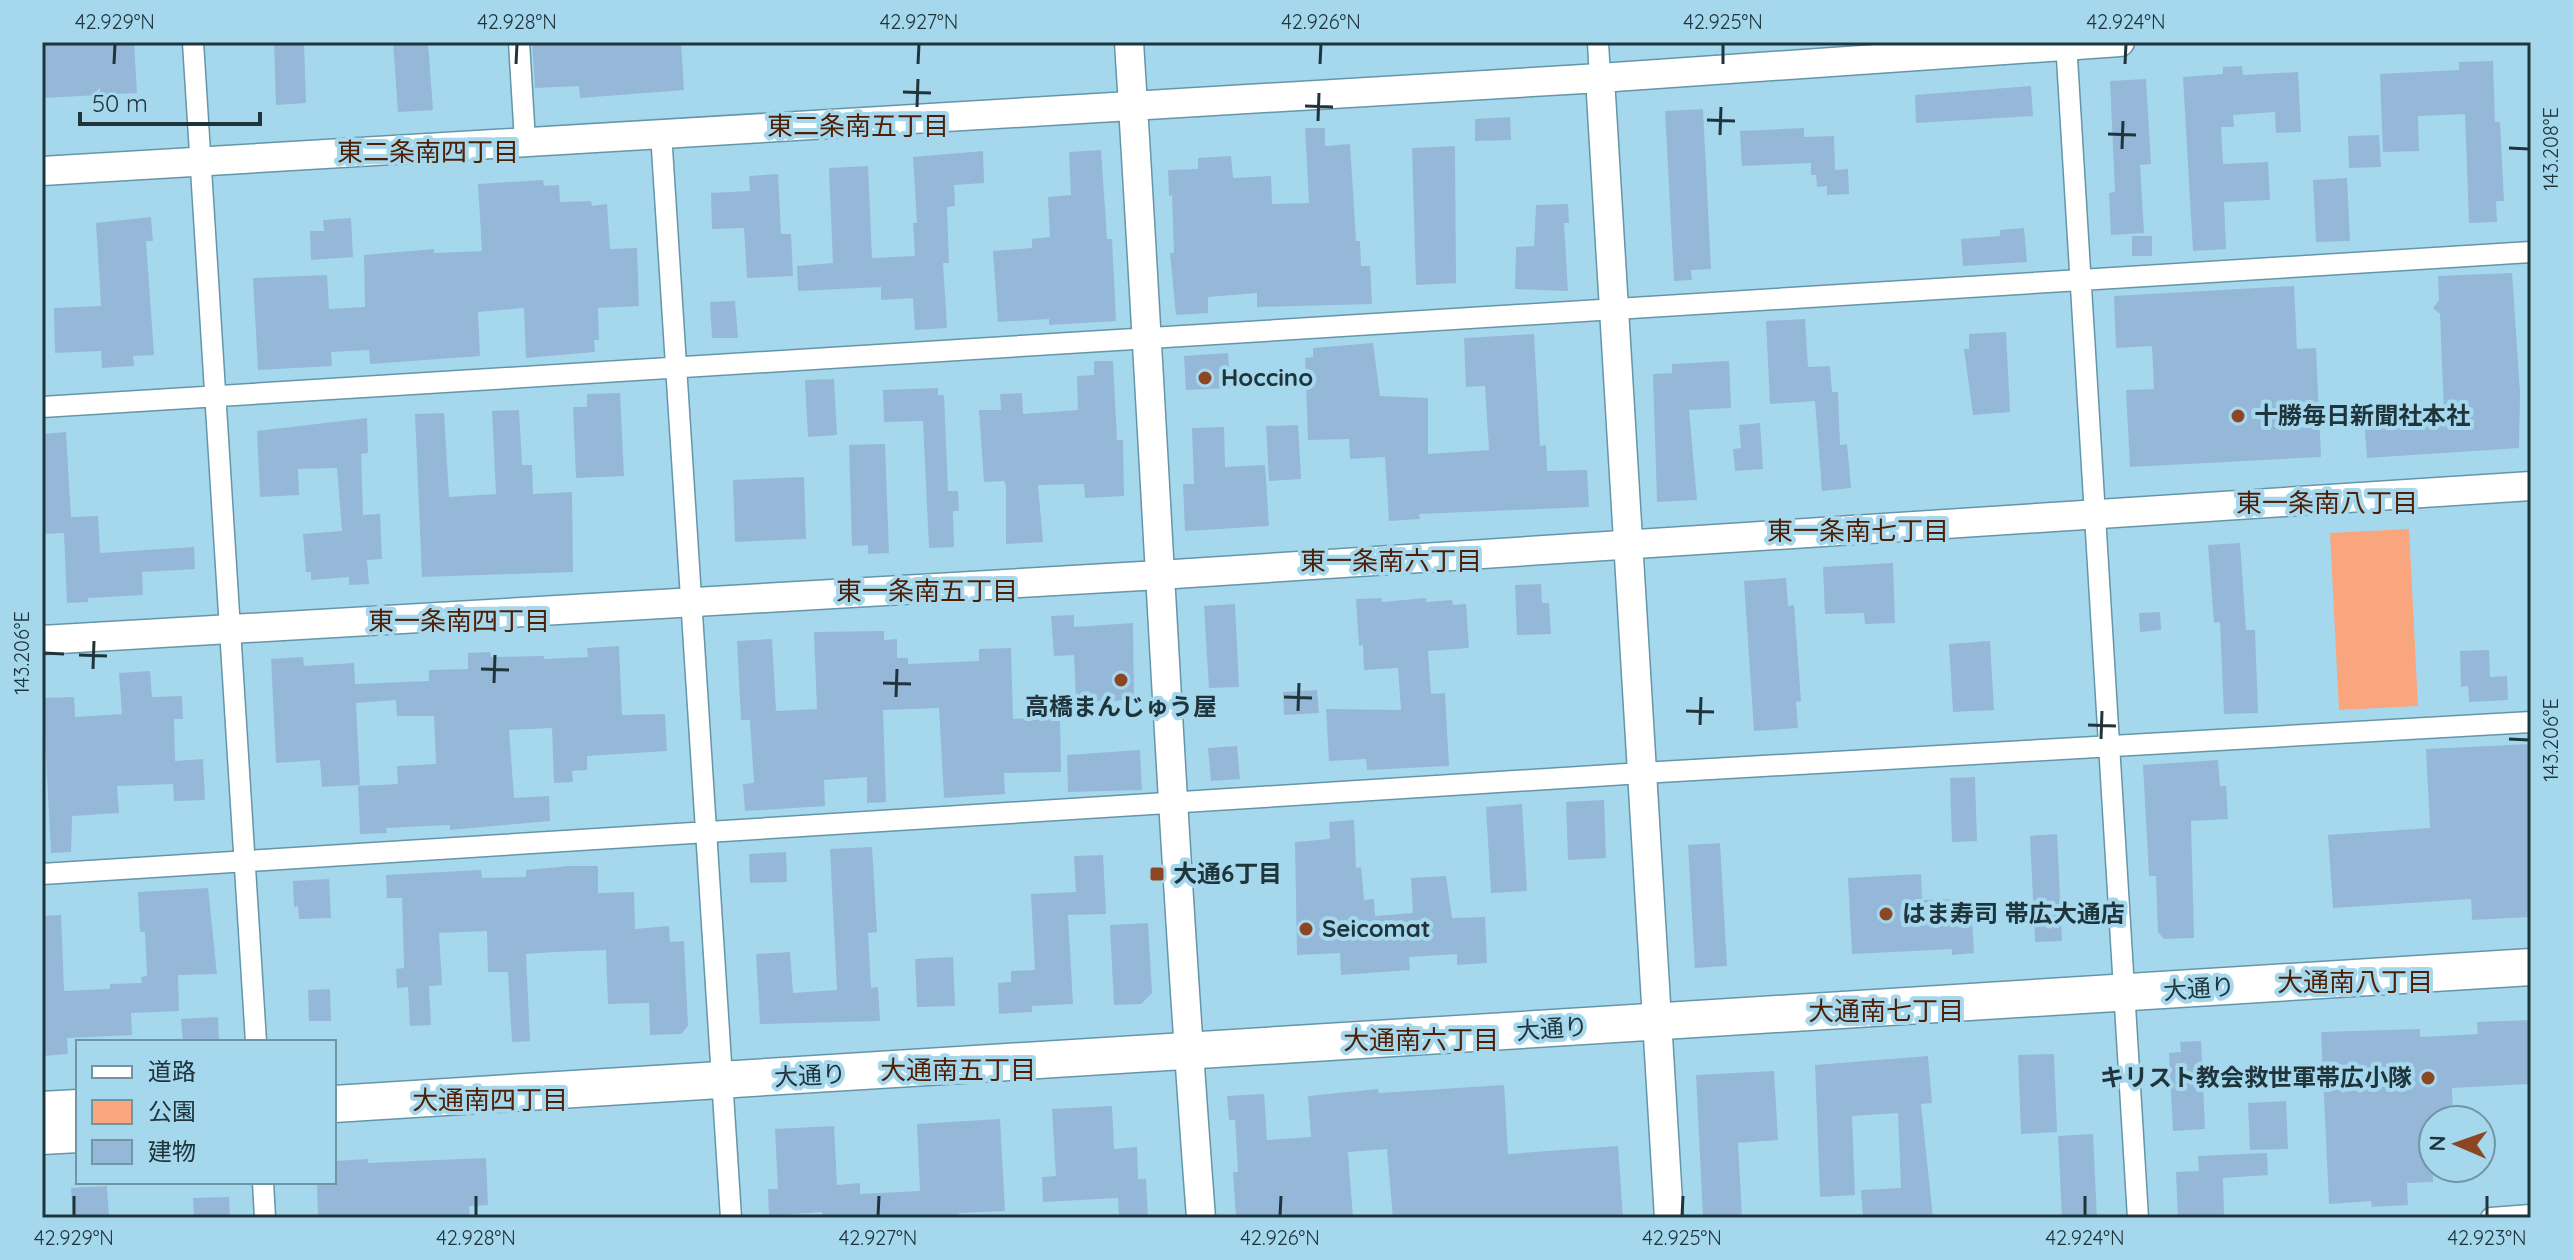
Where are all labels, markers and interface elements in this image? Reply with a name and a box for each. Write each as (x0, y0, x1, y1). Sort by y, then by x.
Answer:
text: 42.929°N (75, 9, 155, 34)
text: 42.928°N (477, 9, 557, 34)
text: 42.927°N (880, 9, 958, 34)
text: 42.926°N (1281, 9, 1361, 34)
text: 42.925°N (1683, 9, 1763, 34)
text: 42.924°N (2087, 9, 2165, 34)
scale bar (80, 76, 260, 126)
text: 50 m (92, 88, 148, 118)
text: 143.208°E (2538, 107, 2563, 191)
district label: 東二条南五丁目 (767, 109, 949, 142)
district label: 東二条南四丁目 (337, 135, 519, 168)
place label: Hoccino (1221, 362, 1313, 392)
marker: Hoccino (1196, 369, 1214, 387)
place label: 十勝毎日新聞社本社 (2254, 400, 2470, 430)
marker: 十勝毎日新聞社本社 (2229, 407, 2247, 425)
district label: 東一条南八丁目 (2236, 486, 2418, 519)
district label: 東一条南七丁目 (1767, 514, 1949, 547)
district label: 東一条南六丁目 (1300, 544, 1482, 577)
district label: 東一条南五丁目 (836, 574, 1018, 607)
district label: 東一条南四丁目 (368, 604, 550, 637)
text: 143.206°E (9, 611, 34, 695)
marker: 高橋まんじゅう屋 (1112, 671, 1130, 689)
place label: 高橋まんじゅう屋 (1025, 691, 1217, 721)
text: 143.206°E (2538, 698, 2563, 782)
place label: 大通6丁目 (1173, 858, 1282, 888)
marker: 大通6丁目 (1148, 865, 1166, 883)
place label: はま寿司 帯広大通店 (1902, 898, 2125, 928)
marker: はま寿司 帯広大通店 (1877, 905, 1895, 923)
place label: Seicomat (1322, 913, 1431, 943)
marker: Seicomat (1297, 920, 1315, 938)
district label: 大通南八丁目 (2277, 965, 2433, 998)
street label: 大通り (2162, 971, 2236, 1005)
district label: 大通南七丁目 (1808, 994, 1964, 1027)
street label: 大通り (1515, 1011, 1589, 1045)
district label: 大通南六丁目 (1343, 1023, 1499, 1056)
legend (76, 1040, 336, 1184)
district label: 大通南五丁目 (880, 1053, 1036, 1086)
text: 道路 (148, 1056, 196, 1086)
street label: 大通り (773, 1058, 847, 1092)
place label: キリスト教会救世軍帯広小隊 (2100, 1062, 2412, 1092)
marker: キリスト教会救世軍帯広小隊 (2419, 1069, 2437, 1087)
district label: 大通南四丁目 (412, 1083, 568, 1116)
text: 公園 (148, 1096, 196, 1126)
north arrow (2417, 1104, 2497, 1184)
text: N (2423, 1135, 2451, 1152)
text: 建物 (148, 1136, 196, 1166)
text: 42.929°N (34, 1225, 114, 1250)
text: 42.928°N (436, 1225, 516, 1250)
text: 42.927°N (839, 1225, 917, 1250)
text: 42.926°N (1240, 1225, 1320, 1250)
text: 42.925°N (1642, 1225, 1722, 1250)
text: 42.924°N (2046, 1225, 2124, 1250)
text: 42.923°N (2447, 1225, 2527, 1250)

